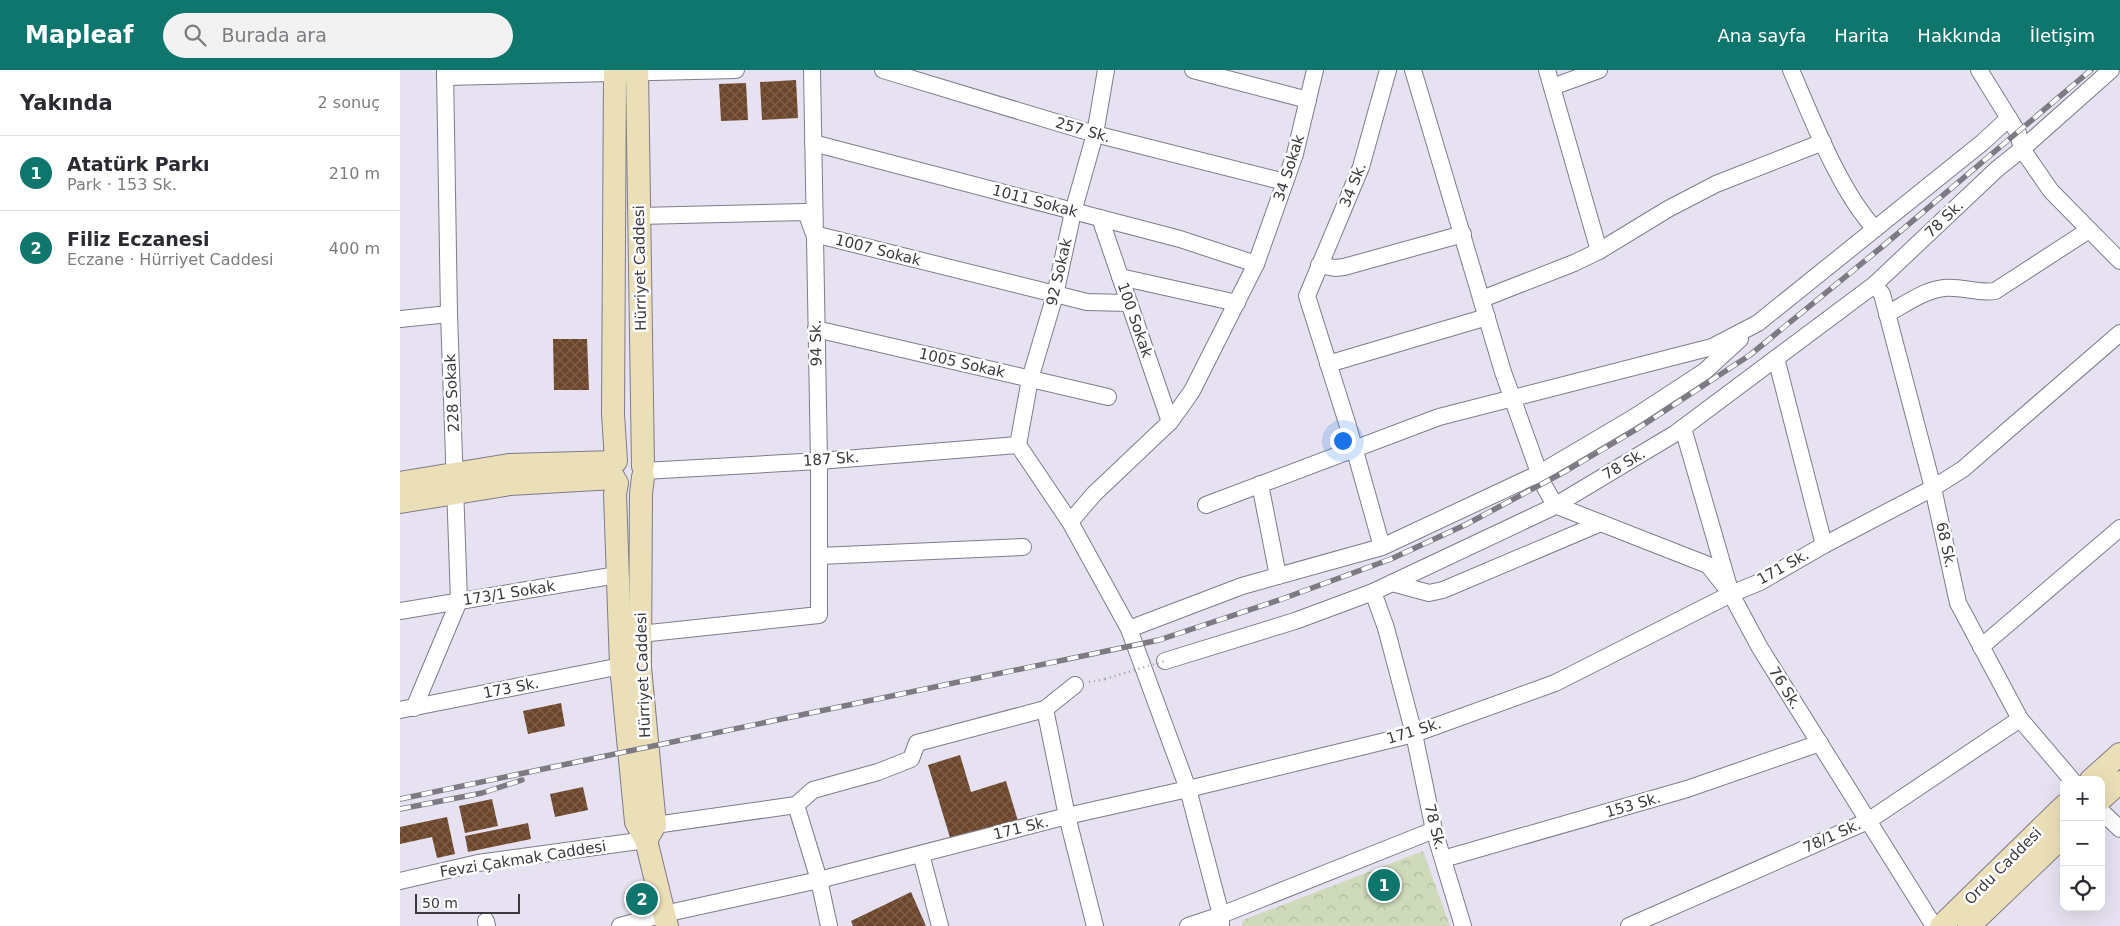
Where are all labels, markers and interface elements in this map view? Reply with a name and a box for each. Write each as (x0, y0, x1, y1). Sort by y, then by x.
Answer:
search box (163, 13, 513, 58)
text: Mapleaf (25, 21, 133, 49)
icon: search (181, 21, 209, 49)
text: Burada ara (221, 24, 327, 46)
text: Ana sayfa (1717, 25, 1806, 46)
text: Harita (1834, 25, 1889, 46)
text: Hakkında (1917, 25, 2002, 46)
text: İletişim (2030, 25, 2095, 46)
text: Yakında (20, 91, 113, 115)
text: 2 sonuç (318, 93, 380, 112)
street label: 257 Sk. (1053, 114, 1113, 146)
street label: 34 Sokak (1270, 132, 1308, 204)
text: Atatürk Parkı (67, 153, 210, 175)
street label: 34 Sk. (1336, 160, 1370, 210)
text: 1 (30, 164, 42, 183)
text: 210 m (329, 164, 380, 183)
text: Park · 153 Sk. (67, 175, 177, 194)
street label: 1011 Sokak (990, 181, 1080, 221)
street label: 78 Sk. (1921, 196, 1967, 242)
street label: Hürriyet Caddesi (630, 205, 650, 331)
text: Filiz Eczanesi (67, 228, 210, 250)
street label: 1007 Sokak (833, 231, 923, 269)
street label: 92 Sokak (1042, 236, 1076, 308)
text: 2 (30, 239, 42, 258)
text: 400 m (329, 239, 380, 258)
text: Eczane · Hürriyet Caddesi (67, 250, 273, 269)
street label: 100 Sokak (1114, 280, 1156, 360)
street label: 94 Sk. (807, 319, 825, 367)
street label: 1005 Sokak (917, 344, 1007, 382)
street label: 228 Sokak (441, 353, 463, 433)
your location (1330, 428, 1356, 454)
street label: 78 Sk. (1599, 444, 1649, 484)
street label: 187 Sk. (802, 448, 860, 470)
street label: 68 Sk. (1932, 520, 1960, 570)
street label: 171 Sk. (1754, 545, 1812, 589)
street label: 173/1 Sokak (462, 577, 557, 609)
street label: Hürriyet Caddesi (632, 612, 654, 738)
street label: 76 Sk. (1765, 663, 1805, 713)
street label: 173 Sk. (482, 674, 540, 702)
street label: 171 Sk. (1384, 714, 1444, 748)
map controls (2060, 776, 2105, 911)
button: + (2060, 776, 2105, 821)
street label: 153 Sk. (1603, 789, 1663, 821)
street label: 78 Sk. (1421, 802, 1449, 852)
street label: 171 Sk. (991, 812, 1051, 844)
street label: 78/1 Sk. (1800, 815, 1864, 857)
button: − (2060, 821, 2105, 866)
street label: Ordu Caddesi (1961, 824, 2045, 908)
street label: Fevzi Çakmak Caddesi (438, 837, 608, 881)
pin: 1 (1368, 866, 1400, 904)
button: locate (2060, 866, 2105, 911)
pin: 2 (626, 880, 658, 918)
scale bar (415, 891, 520, 914)
text: 50 m (422, 895, 458, 911)

